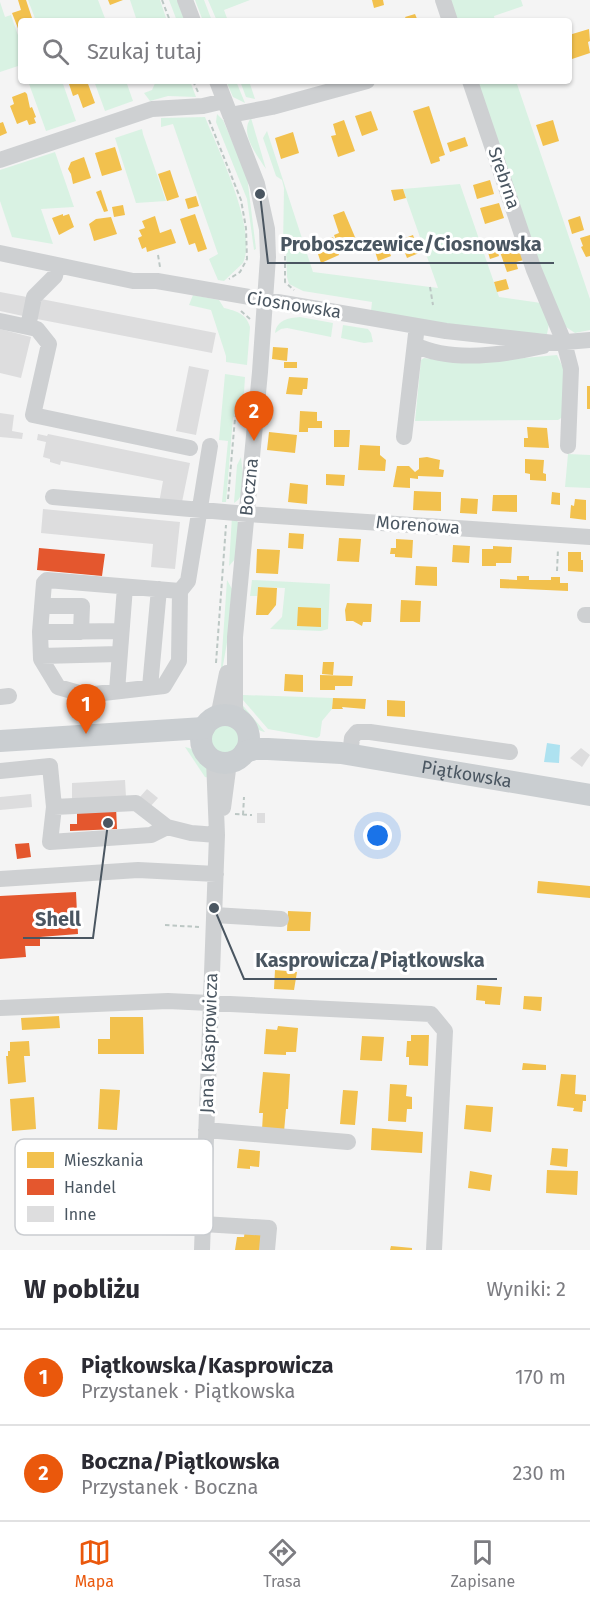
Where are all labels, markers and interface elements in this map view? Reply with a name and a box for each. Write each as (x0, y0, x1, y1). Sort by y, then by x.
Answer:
search box (18, 18, 572, 84)
icon: search (39, 35, 72, 68)
text: Szukaj tutaj (87, 38, 202, 65)
street label: Srebrna (483, 144, 525, 212)
callout: Proboszczewice/Ciosnowska (268, 225, 554, 263)
text: Proboszczewice/Ciosnowska (280, 232, 542, 256)
street label: Ciosnowska (245, 287, 343, 323)
pin: 2 (234, 392, 274, 441)
street label: Boczna (235, 457, 263, 517)
street label: Morenowa (375, 511, 461, 539)
pin: 1 (66, 684, 106, 734)
street label: Piątkowska (420, 756, 514, 793)
your location (363, 821, 392, 850)
callout: Shell (23, 900, 93, 938)
text: Shell (35, 907, 81, 931)
callout: Kasprowicza/Piątkowska (244, 941, 497, 979)
text: Kasprowicza/Piątkowska (255, 948, 485, 972)
street label: Jana Kasprowicza (196, 972, 222, 1114)
legend (15, 1139, 213, 1235)
text: Mieszkania (64, 1151, 143, 1170)
text: Handel (64, 1178, 116, 1197)
text: Inne (64, 1205, 96, 1224)
text: W pobliżu (24, 1274, 140, 1305)
text: Wyniki: 2 (486, 1277, 566, 1301)
text: Piątkowska/Kasprowicza (81, 1352, 333, 1379)
text: 1 (39, 1365, 48, 1389)
text: 170 m (515, 1365, 566, 1389)
text: Przystanek · Piątkowska (81, 1379, 295, 1403)
text: Boczna/Piątkowska (81, 1448, 280, 1475)
text: 2 (38, 1461, 49, 1485)
text: 230 m (513, 1461, 566, 1485)
text: Przystanek · Boczna (81, 1475, 258, 1499)
tab: Mapa (75, 1536, 114, 1591)
tab: Trasa (263, 1536, 301, 1591)
tab: Zapisane (450, 1536, 515, 1591)

